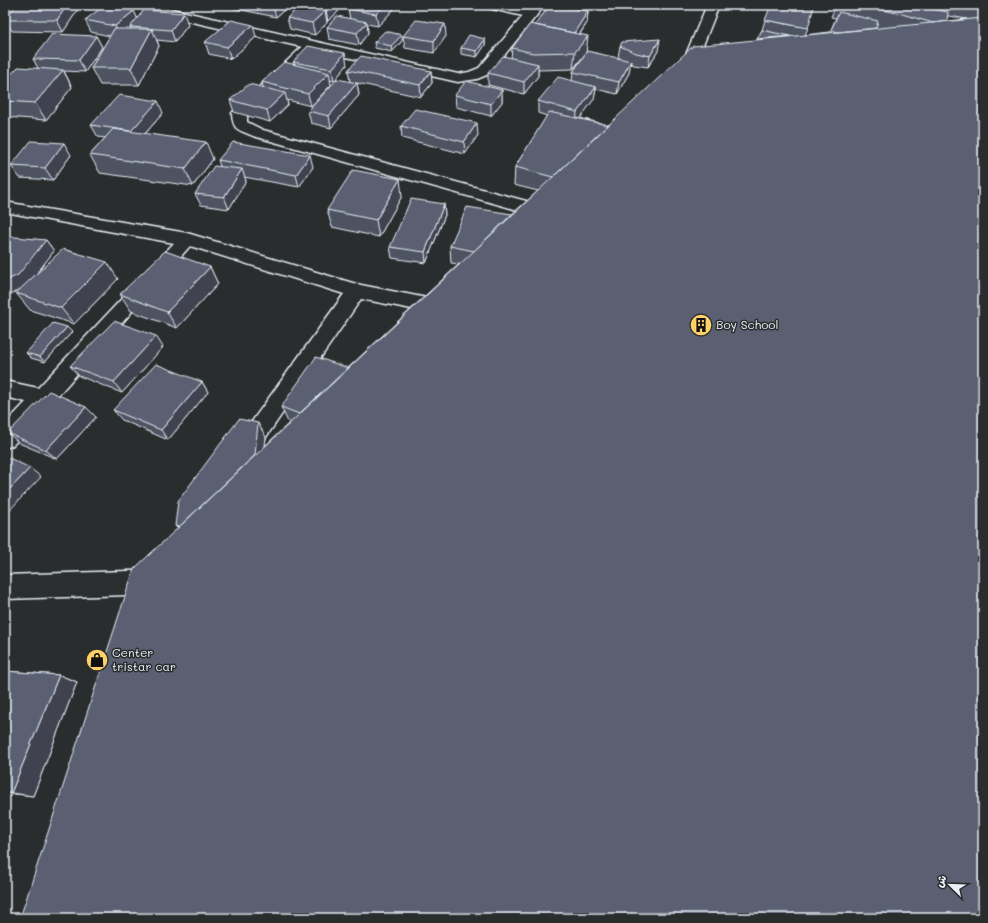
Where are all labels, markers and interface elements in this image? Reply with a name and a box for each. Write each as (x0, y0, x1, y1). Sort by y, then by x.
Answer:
building icon: Boy School (688, 312, 714, 338)
place label: Boy School (716, 316, 779, 332)
place label: Center tristar car (112, 644, 176, 674)
shop icon: Center tristar car (84, 647, 110, 673)
north arrow (930, 865, 970, 905)
text: ش (931, 872, 950, 889)

